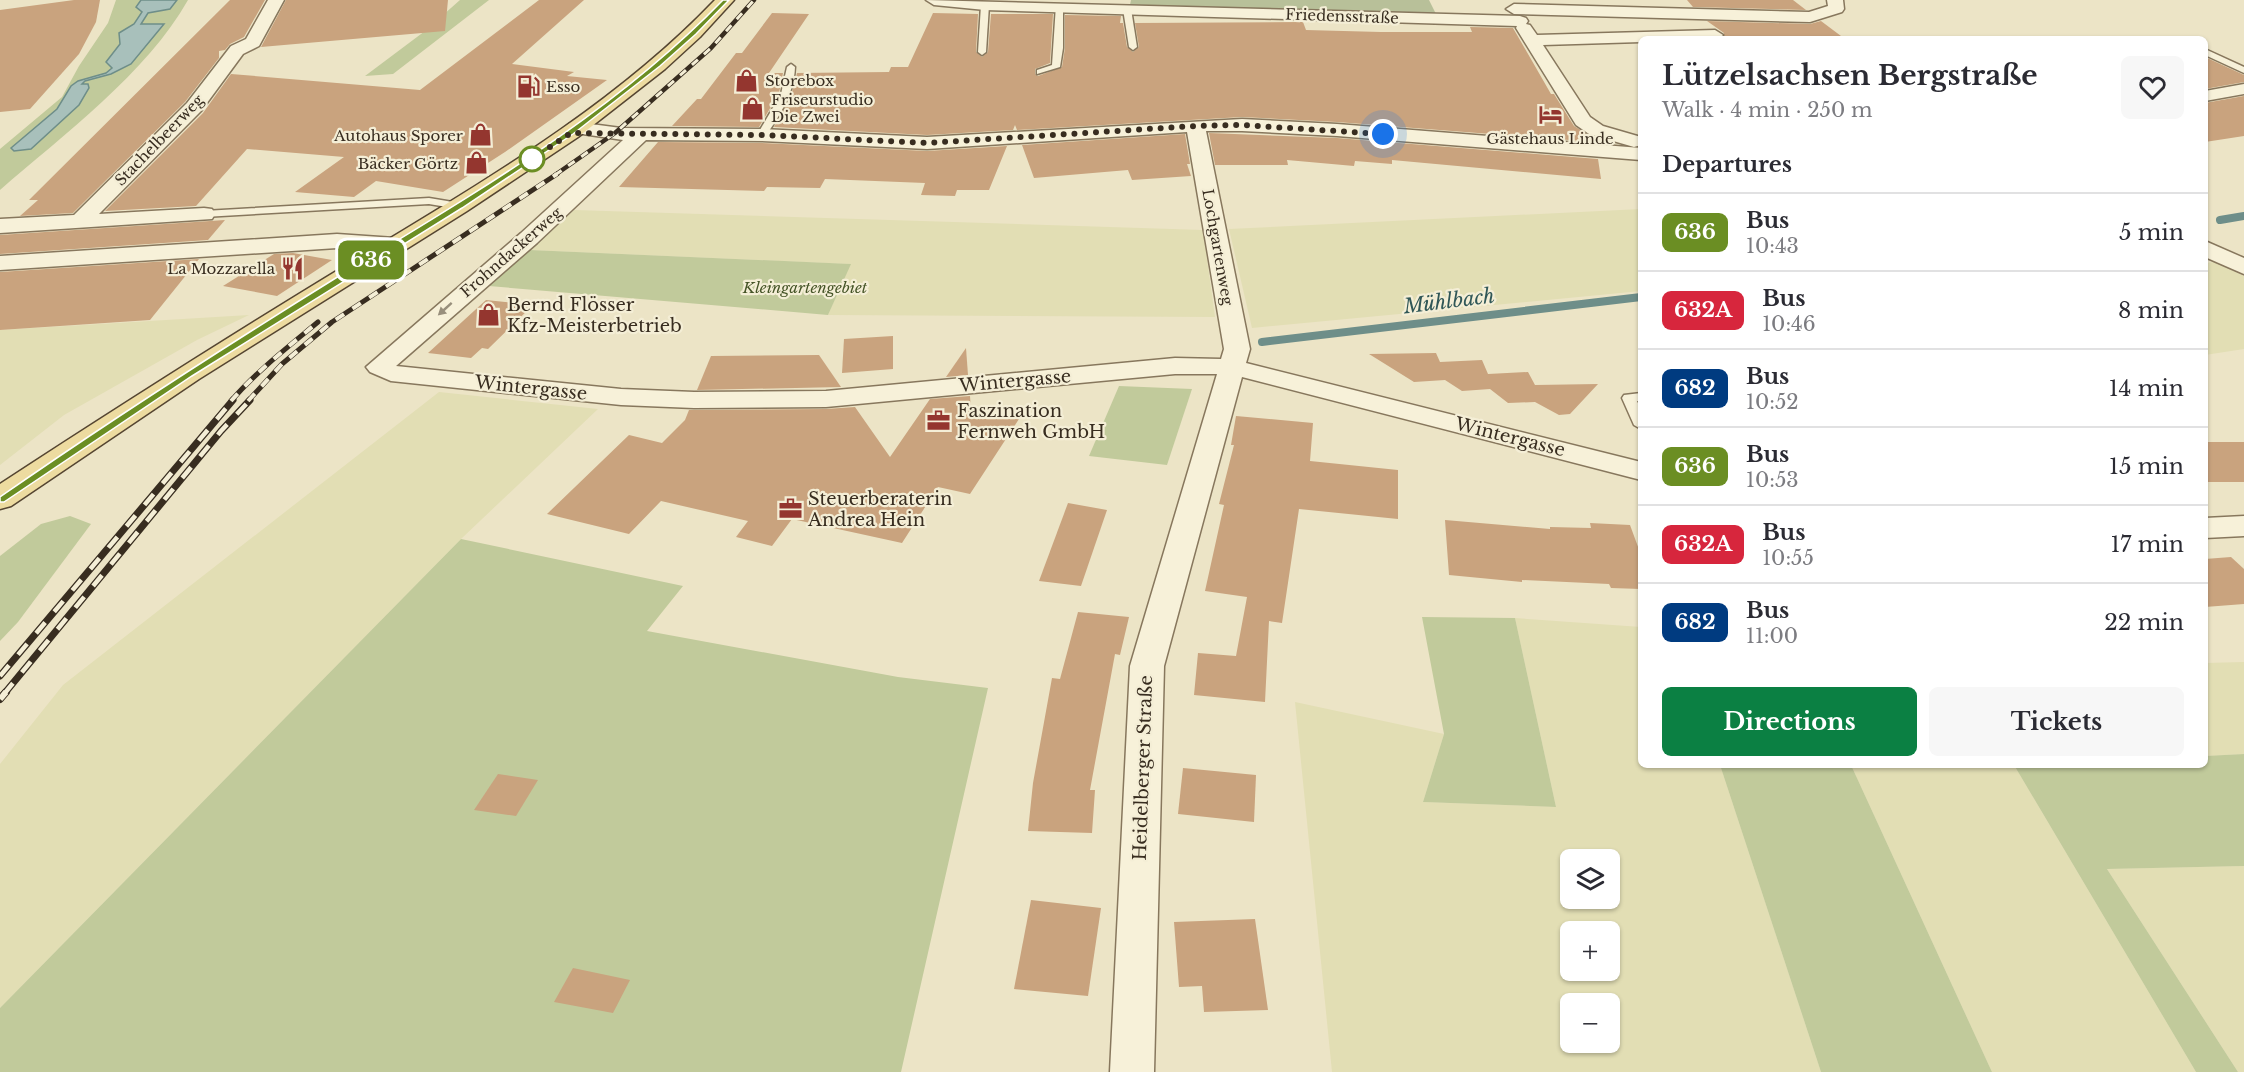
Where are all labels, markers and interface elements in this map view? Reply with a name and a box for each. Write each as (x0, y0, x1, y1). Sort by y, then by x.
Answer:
street label: Friedensstraße (1285, 5, 1399, 27)
button: heart (2121, 56, 2184, 119)
text: Lützelsachsen Bergstraße (1662, 58, 2038, 93)
shop icon: Storebox (734, 67, 760, 93)
place label: Storebox (765, 71, 834, 90)
fuel station icon: Esso (515, 73, 541, 99)
place label: Esso (546, 77, 581, 96)
street label: Stachelbeerweg (111, 90, 208, 190)
place label: Friseurstudio Die Zwei (771, 90, 874, 126)
shop icon: Friseurstudio Die Zwei (740, 95, 766, 121)
text: Walk · 4 min · 250 m (1662, 98, 1872, 122)
hotel icon: Gästehaus Linde (1537, 101, 1563, 127)
your location (1368, 119, 1398, 149)
shop icon: Autohaus Sporer (468, 122, 494, 148)
place label: Autohaus Sporer (333, 126, 464, 145)
place label: Gästehaus Linde (1486, 129, 1614, 148)
unlabelled marker (519, 146, 545, 172)
shop icon: Bäcker Görtz (463, 150, 489, 176)
text: Departures (1662, 151, 1792, 178)
place label: Bäcker Görtz (358, 154, 458, 173)
street label: Lochgartenweg (1198, 187, 1238, 308)
street label: Frohndackerweg (456, 202, 566, 301)
text: Bus (1746, 207, 1789, 234)
text: 636 (1674, 219, 1716, 245)
text: 5 min (2119, 219, 2184, 246)
text: 10:43 (1746, 234, 1799, 258)
line badge: 636 (336, 240, 406, 280)
text: 636 (350, 247, 392, 273)
restaurant icon: La Mozzarella (280, 255, 306, 281)
place label: La Mozzarella (167, 259, 276, 278)
park label: Kleingartengebiet (742, 278, 868, 297)
water label: Mühlbach (1401, 284, 1496, 319)
text: Bus (1762, 285, 1805, 312)
place label: Bernd Flösser Kfz-Meisterbetrieb (507, 294, 682, 337)
text: 632A (1674, 297, 1732, 323)
text: 8 min (2118, 297, 2184, 324)
one-way arrow (438, 302, 453, 315)
shop icon: Bernd Flösser Kfz-Meisterbetrieb (476, 302, 502, 328)
text: 10:46 (1762, 312, 1816, 336)
text: Bus (1746, 363, 1789, 390)
street label: Wintergasse (957, 365, 1072, 397)
street label: Wintergasse (473, 371, 588, 405)
text: 682 (1674, 375, 1716, 401)
text: 14 min (2109, 375, 2184, 402)
text: 10:52 (1746, 390, 1799, 414)
place label: Faszination Fernweh GmbH (957, 400, 1105, 443)
office icon: Faszination Fernweh GmbH (926, 408, 952, 434)
street label: Wintergasse (1452, 412, 1567, 461)
text: Bus (1746, 441, 1789, 468)
text: 636 (1674, 453, 1716, 479)
text: 15 min (2109, 453, 2184, 480)
text: 10:53 (1746, 468, 1799, 492)
place label: Steuerberaterin Andrea Hein (807, 488, 953, 531)
office icon: Steuerberaterin Andrea Hein (777, 496, 803, 522)
text: Bus (1762, 519, 1805, 546)
text: 632A (1674, 531, 1732, 557)
text: 17 min (2111, 531, 2184, 558)
text: 10:55 (1762, 546, 1814, 570)
text: Bus (1746, 597, 1789, 624)
text: 682 (1674, 609, 1716, 635)
text: 22 min (2104, 609, 2184, 636)
text: 11:00 (1746, 624, 1798, 648)
street label: Heidelberger Straße (1129, 675, 1157, 861)
button: Directions (1662, 687, 1917, 756)
button: Tickets (1929, 687, 2184, 756)
map controls (1560, 849, 1620, 1053)
button: layers (1560, 849, 1620, 909)
button: + (1560, 921, 1620, 981)
button: − (1560, 993, 1620, 1053)

